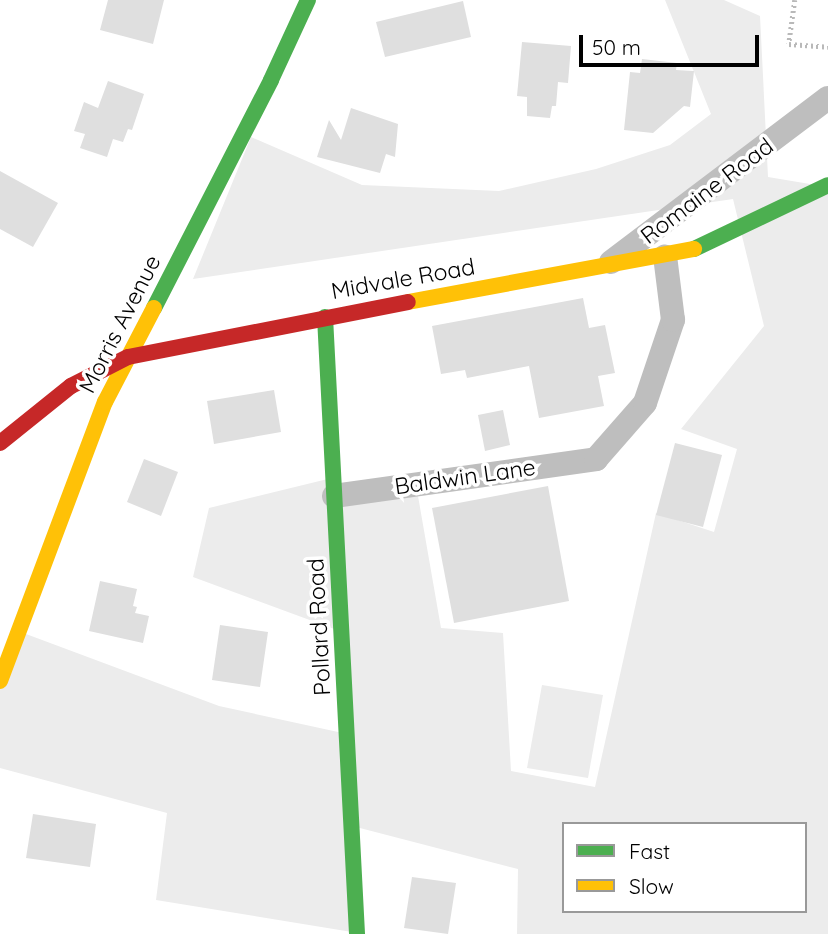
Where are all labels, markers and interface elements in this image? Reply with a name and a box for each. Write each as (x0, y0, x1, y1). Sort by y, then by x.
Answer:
scale bar (583, 21, 763, 65)
text: 50 m (592, 34, 641, 60)
street label: Romaine Road (635, 132, 779, 250)
street label: Morris Avenue (73, 250, 167, 398)
street label: Midvale Road (329, 253, 477, 305)
street label: Baldwin Lane (393, 453, 537, 501)
street label: Pollard Road (302, 558, 336, 696)
legend (562, 822, 807, 913)
text: Fast (629, 838, 670, 864)
text: Slow (629, 873, 674, 899)

